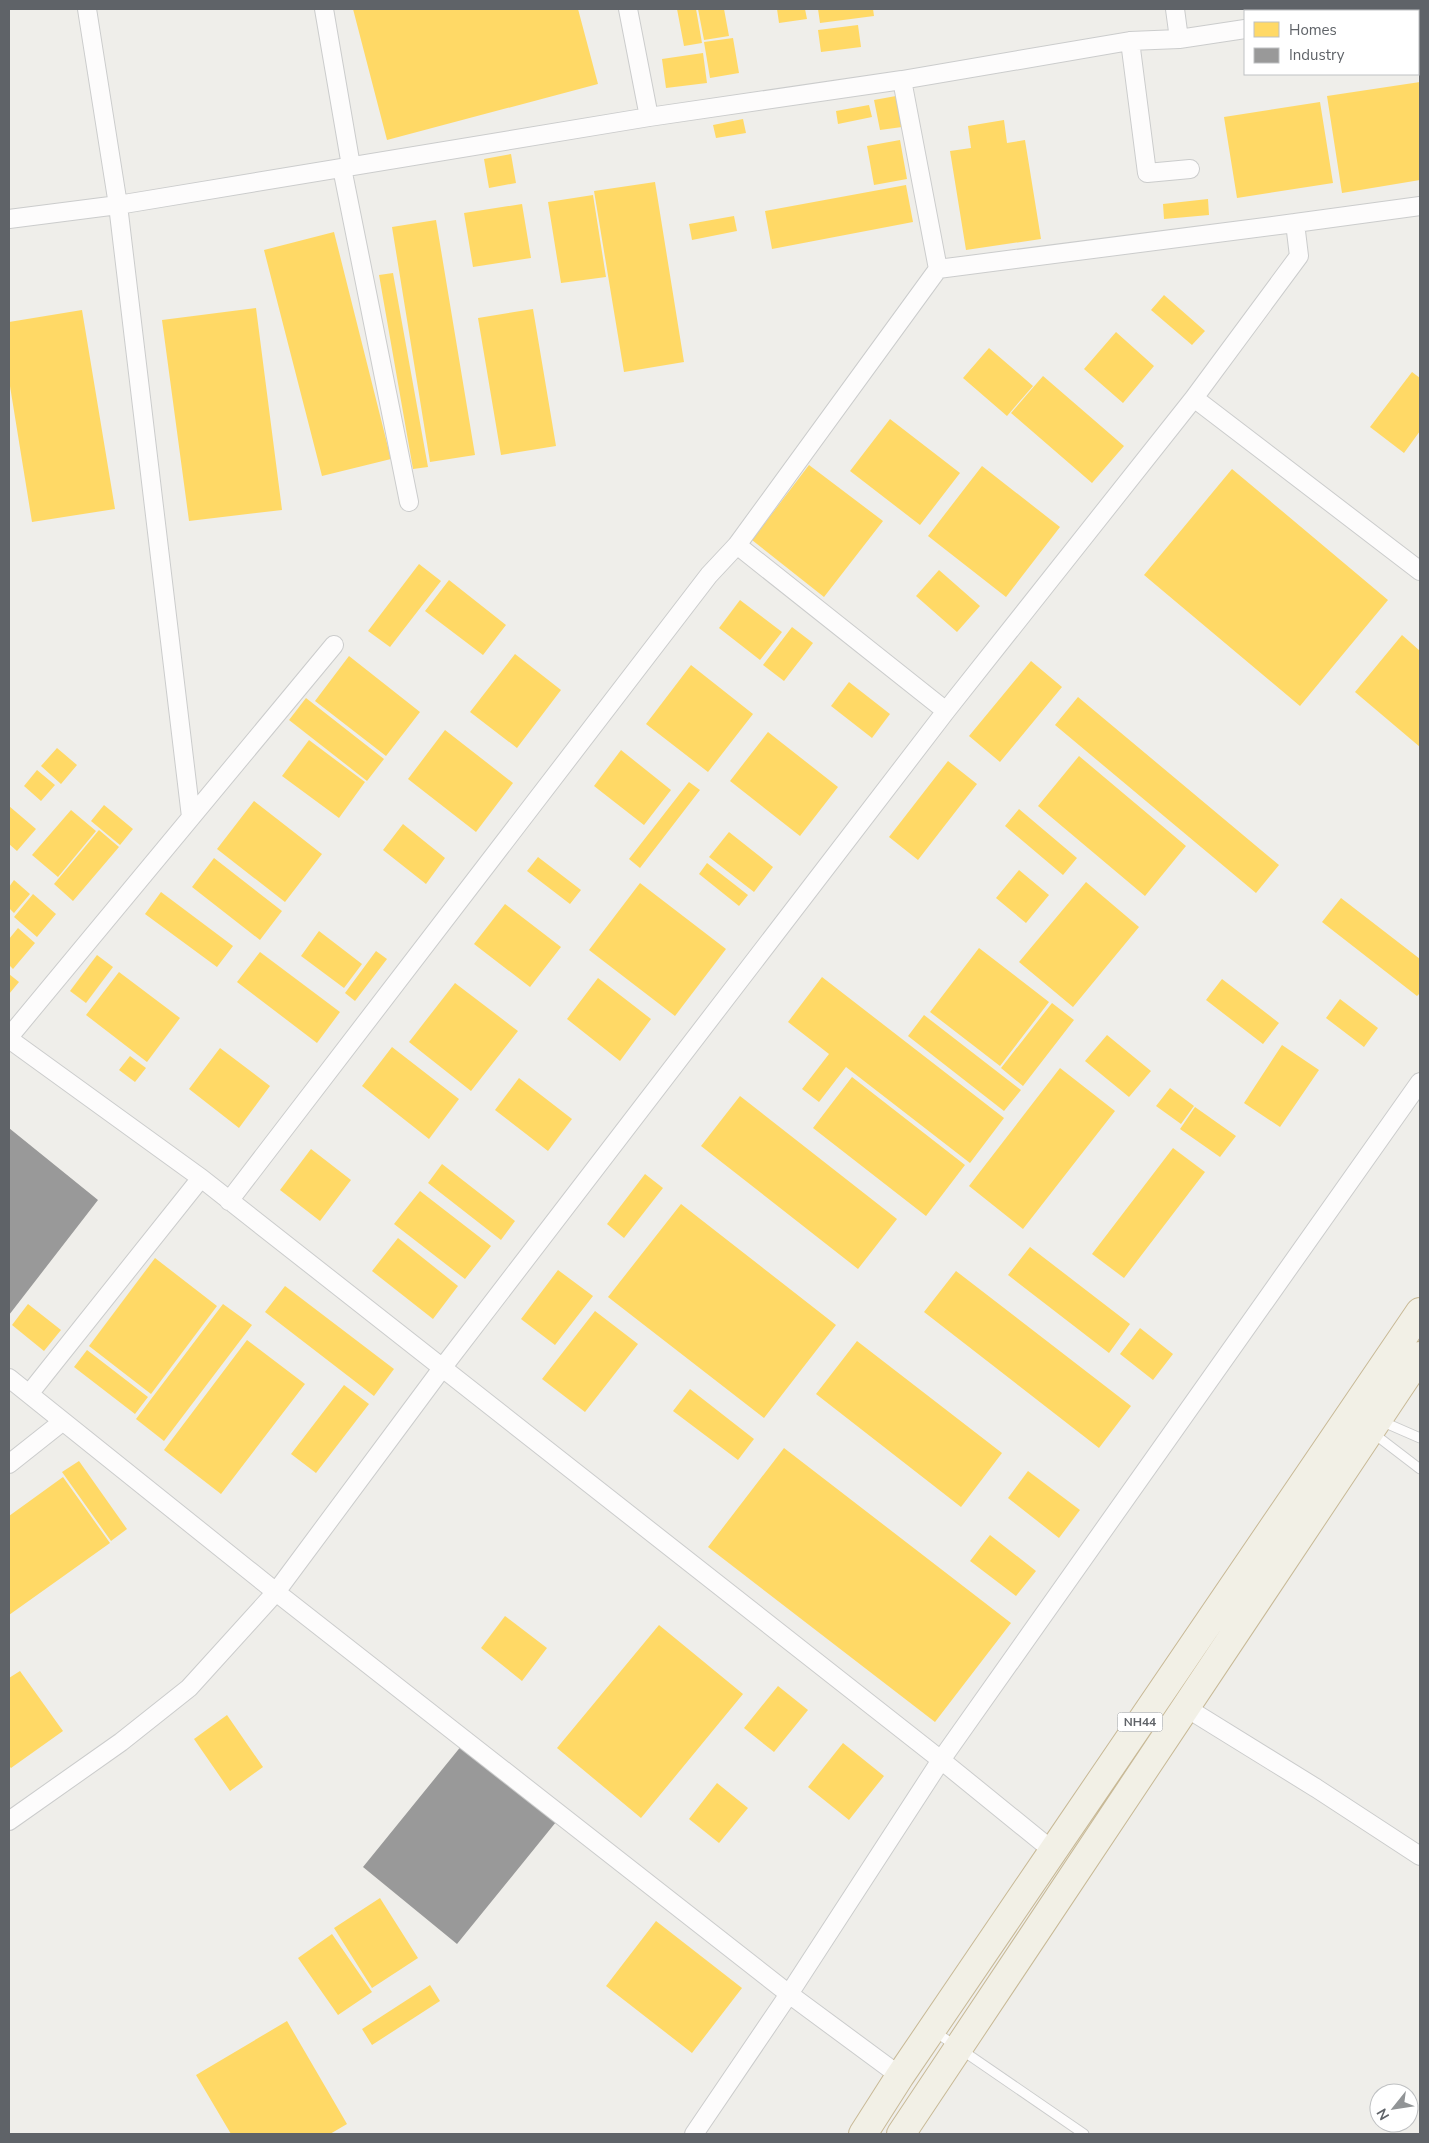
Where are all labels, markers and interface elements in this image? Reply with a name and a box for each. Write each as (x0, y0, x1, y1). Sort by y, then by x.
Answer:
legend (1244, 10, 1419, 75)
text: Homes (1289, 20, 1337, 40)
text: Industry (1289, 45, 1345, 65)
road number: NH44 (1118, 1712, 1162, 1731)
north arrow (1369, 2083, 1419, 2133)
text: N (1372, 2105, 1394, 2124)

